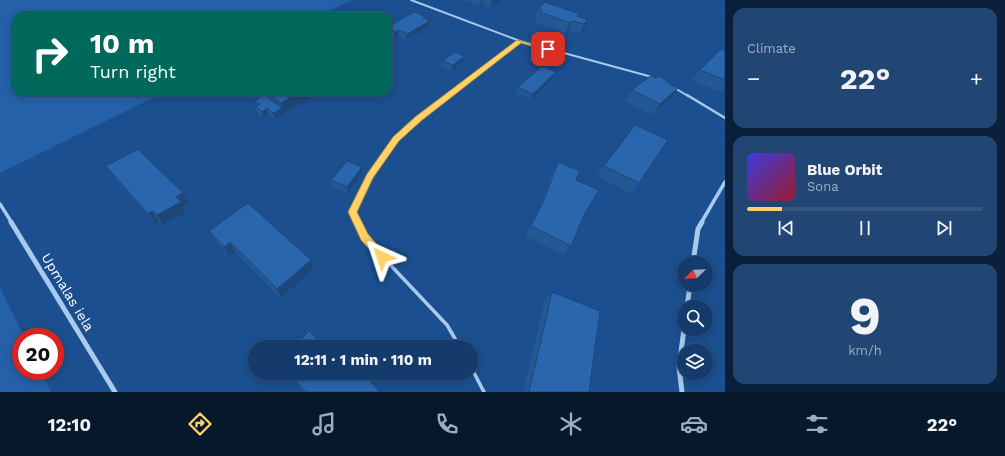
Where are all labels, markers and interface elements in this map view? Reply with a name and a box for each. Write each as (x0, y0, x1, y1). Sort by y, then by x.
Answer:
text: 10 m (90, 27, 154, 60)
icon: right (24, 28, 76, 80)
pin (531, 32, 565, 66)
icon: arrive (537, 38, 559, 60)
text: Climate (747, 41, 796, 56)
text: Turn right (90, 61, 176, 82)
text: 22° (840, 61, 890, 96)
text: − (747, 66, 760, 91)
text: + (970, 66, 983, 91)
text: Blue Orbit (807, 161, 882, 179)
text: Sona (807, 179, 839, 194)
icon: previous (775, 217, 797, 239)
icon: pause (854, 217, 876, 239)
icon: next (933, 217, 955, 239)
position arrow (361, 236, 403, 278)
street label: Upmalas iela (38, 250, 98, 334)
north arrow (677, 256, 713, 292)
map controls (677, 256, 713, 380)
text: 9 (849, 286, 881, 347)
button: search (677, 300, 713, 336)
speed limit sign: 20 (12, 328, 64, 380)
text: km/h (848, 343, 882, 358)
button: layers (677, 344, 713, 380)
text: 12:11 · 1 min · 110 m (294, 351, 432, 369)
icon: directions (186, 410, 214, 438)
icon: music (310, 410, 338, 438)
icon: phone (433, 410, 461, 438)
icon: climate (557, 410, 585, 438)
icon: car (680, 410, 708, 438)
icon: filters (803, 410, 831, 438)
text: 12:10 (48, 414, 91, 435)
text: 22° (927, 414, 957, 435)

